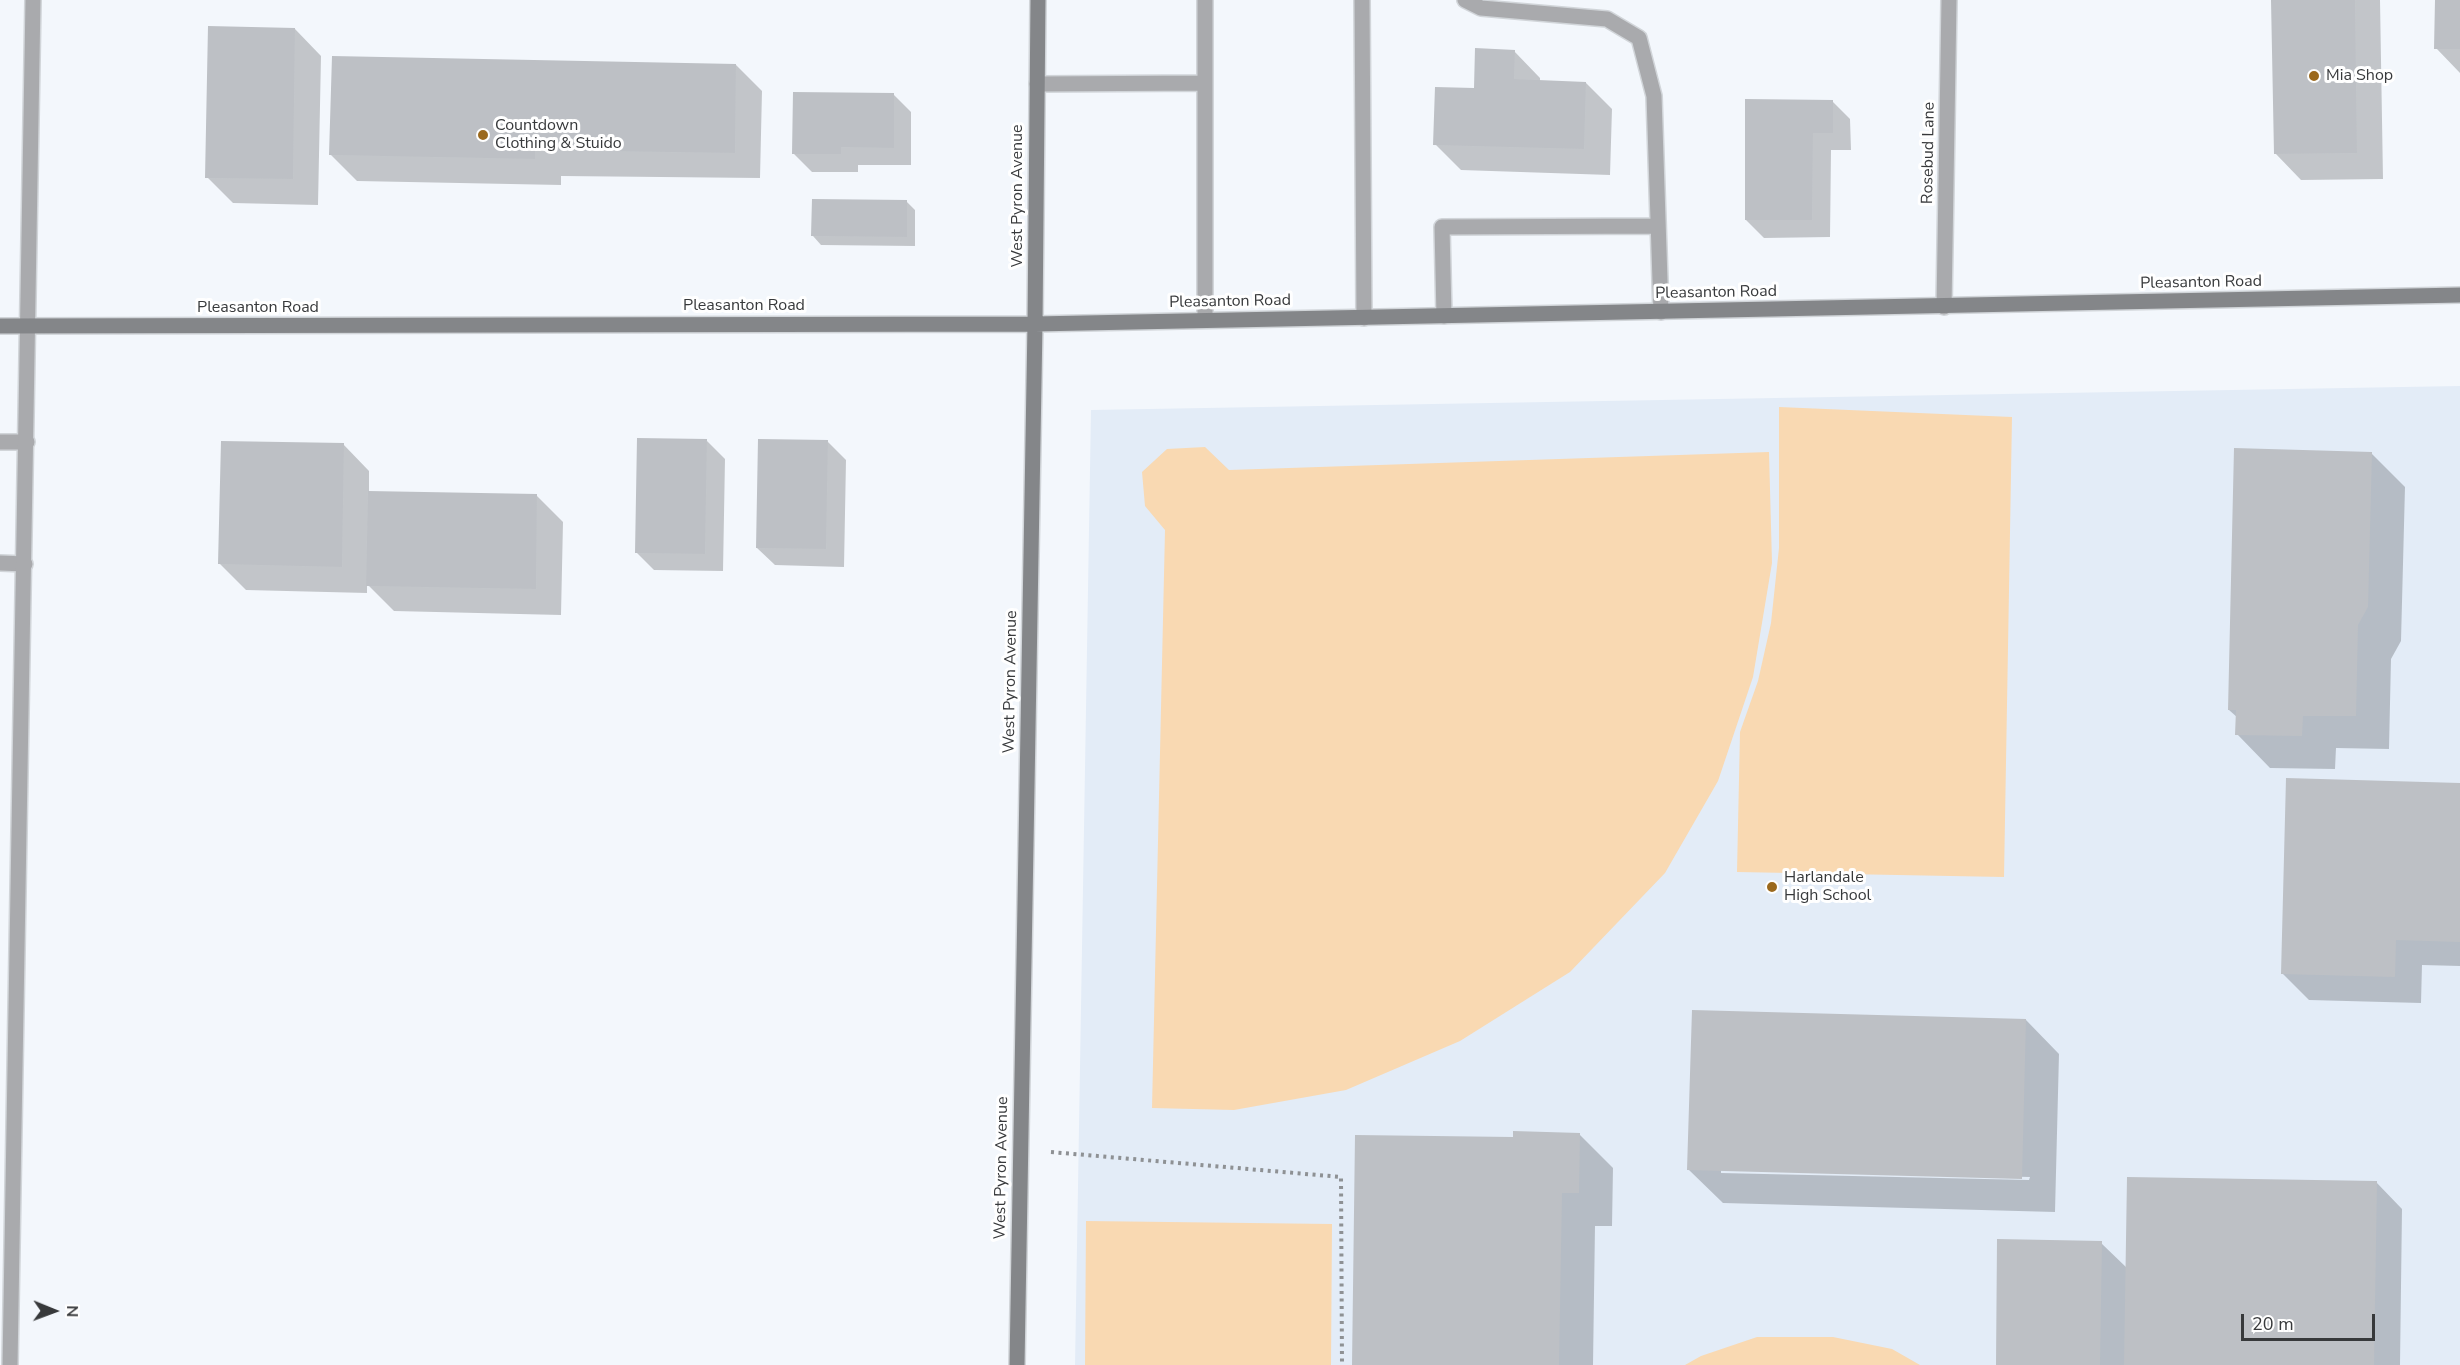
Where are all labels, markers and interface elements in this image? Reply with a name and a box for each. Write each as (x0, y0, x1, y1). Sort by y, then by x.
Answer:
place label: Mia Shop (2326, 66, 2393, 86)
marker: Mia Shop (2307, 69, 2321, 83)
street label: Rosebud Lane (1919, 102, 1939, 204)
place label: Countdown Clothing & Stuido (495, 116, 622, 154)
street label: West Pyron Avenue (1008, 124, 1028, 268)
marker: Countdown Clothing & Stuido (476, 128, 490, 142)
street label: Pleasanton Road (2140, 272, 2262, 294)
street label: Pleasanton Road (1655, 282, 1777, 304)
street label: Pleasanton Road (1169, 291, 1291, 313)
street label: Pleasanton Road (683, 296, 805, 316)
street label: Pleasanton Road (197, 298, 319, 318)
street label: West Pyron Avenue (1000, 610, 1022, 754)
place label: Harlandale High School (1784, 868, 1871, 906)
marker: Harlandale High School (1765, 880, 1779, 894)
street label: West Pyron Avenue (991, 1096, 1013, 1240)
north arrow (24, 1281, 84, 1341)
scale bar (2244, 1302, 2378, 1340)
text: N (61, 1305, 83, 1317)
text: 20 m (2252, 1312, 2294, 1336)

